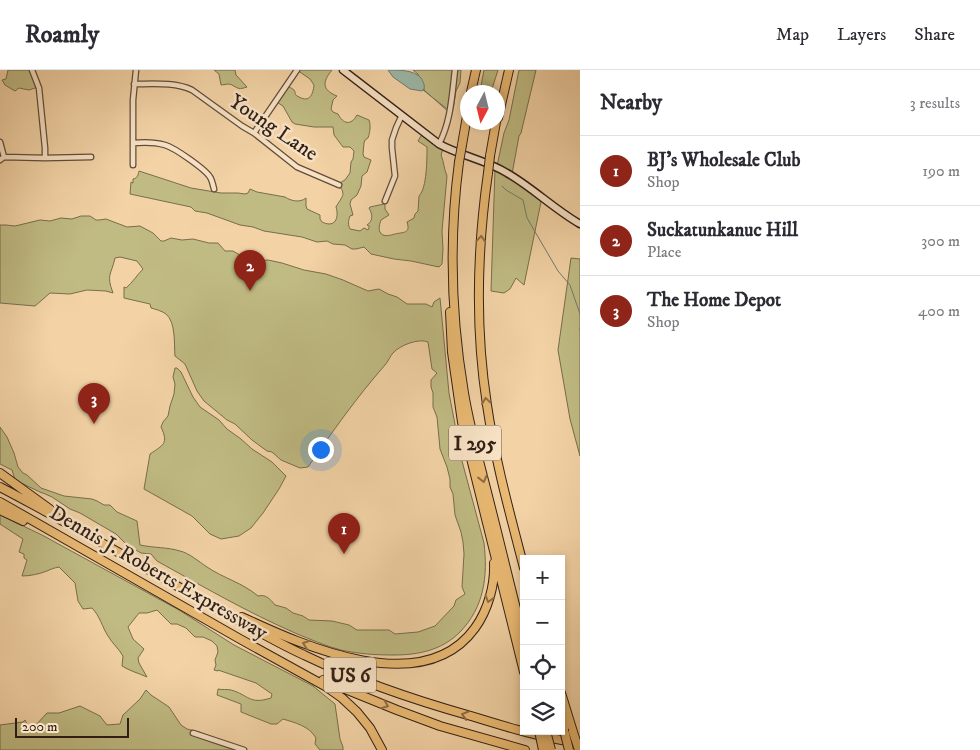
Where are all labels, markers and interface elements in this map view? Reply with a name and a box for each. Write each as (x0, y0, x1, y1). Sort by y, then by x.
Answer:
text: Roamly (25, 20, 99, 50)
text: Map (776, 24, 809, 46)
text: Layers (837, 24, 886, 46)
text: Share (914, 24, 955, 46)
north arrow (460, 85, 505, 130)
street label: Young Lane (224, 89, 323, 167)
text: Nearby (600, 90, 662, 116)
text: 3 results (910, 93, 960, 113)
text: BJ's Wholesale Club (647, 149, 800, 172)
text: 1 (613, 161, 619, 181)
text: 190 m (922, 161, 960, 181)
text: Shop (647, 172, 680, 192)
text: Suckatunkanuc Hill (647, 219, 798, 242)
text: 2 (612, 231, 620, 251)
text: 300 m (921, 231, 960, 251)
one-way arrow (475, 234, 486, 242)
text: Place (647, 242, 681, 262)
pin: 2 (234, 250, 266, 291)
text: The Home Depot (647, 289, 781, 312)
text: 3 (613, 301, 619, 321)
text: 400 m (918, 301, 960, 321)
text: Shop (647, 312, 680, 332)
pin: 3 (78, 383, 110, 424)
one-way arrow (481, 396, 492, 404)
road number: I 295 (449, 426, 501, 460)
your location (308, 437, 334, 463)
one-way arrow (478, 474, 488, 482)
street label: Dennis J. Roberts Expressway (45, 500, 273, 647)
pin: 1 (328, 513, 360, 554)
map controls (520, 555, 565, 735)
button: + (520, 555, 565, 600)
one-way arrow (484, 594, 494, 603)
button: − (520, 600, 565, 645)
one-way arrow (302, 640, 311, 650)
button: locate (520, 645, 565, 690)
road number: US 6 (324, 658, 376, 692)
button: layers (520, 690, 565, 735)
one-way arrow (380, 699, 389, 710)
one-way arrow (462, 710, 470, 720)
scale bar (15, 715, 129, 738)
text: 200 m (22, 718, 57, 736)

